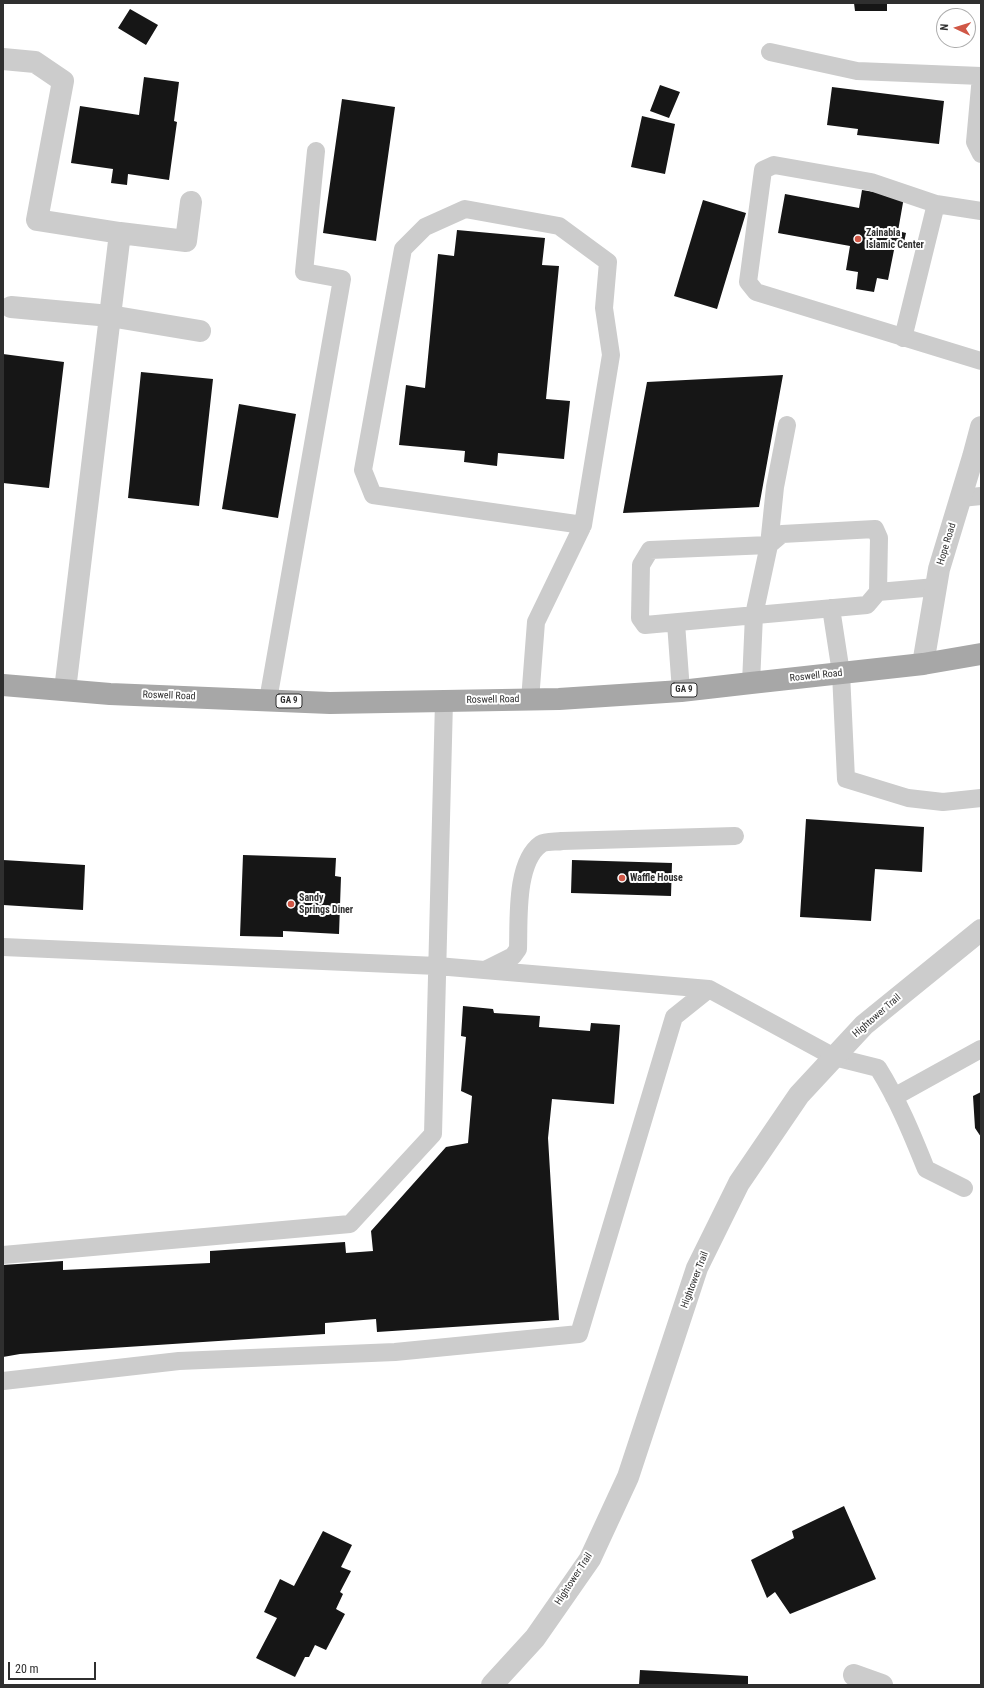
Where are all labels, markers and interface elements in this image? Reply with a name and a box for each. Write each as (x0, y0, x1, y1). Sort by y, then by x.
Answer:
north arrow (936, 8, 976, 48)
text: N (938, 23, 951, 31)
place label: Zainabia Islamic Center (866, 227, 924, 250)
marker: Zainabia Islamic Center (853, 234, 863, 244)
street label: Hope Road (935, 522, 959, 566)
street label: Roswell Road (789, 667, 843, 685)
road number: GA 9 (671, 683, 697, 697)
street label: Roswell Road (142, 689, 196, 703)
road number: GA 9 (276, 694, 302, 708)
street label: Roswell Road (466, 694, 520, 706)
place label: Waffle House (630, 872, 683, 884)
marker: Waffle House (617, 873, 627, 883)
place label: Sandy Springs Diner (299, 892, 353, 916)
marker: Sandy Springs Diner (286, 899, 296, 909)
street label: Hightower Trail (851, 992, 903, 1040)
street label: Hightower Trail (679, 1250, 711, 1310)
street label: Hightower Trail (553, 1551, 595, 1607)
scale bar (10, 1654, 98, 1680)
text: 20 m (15, 1662, 39, 1676)

